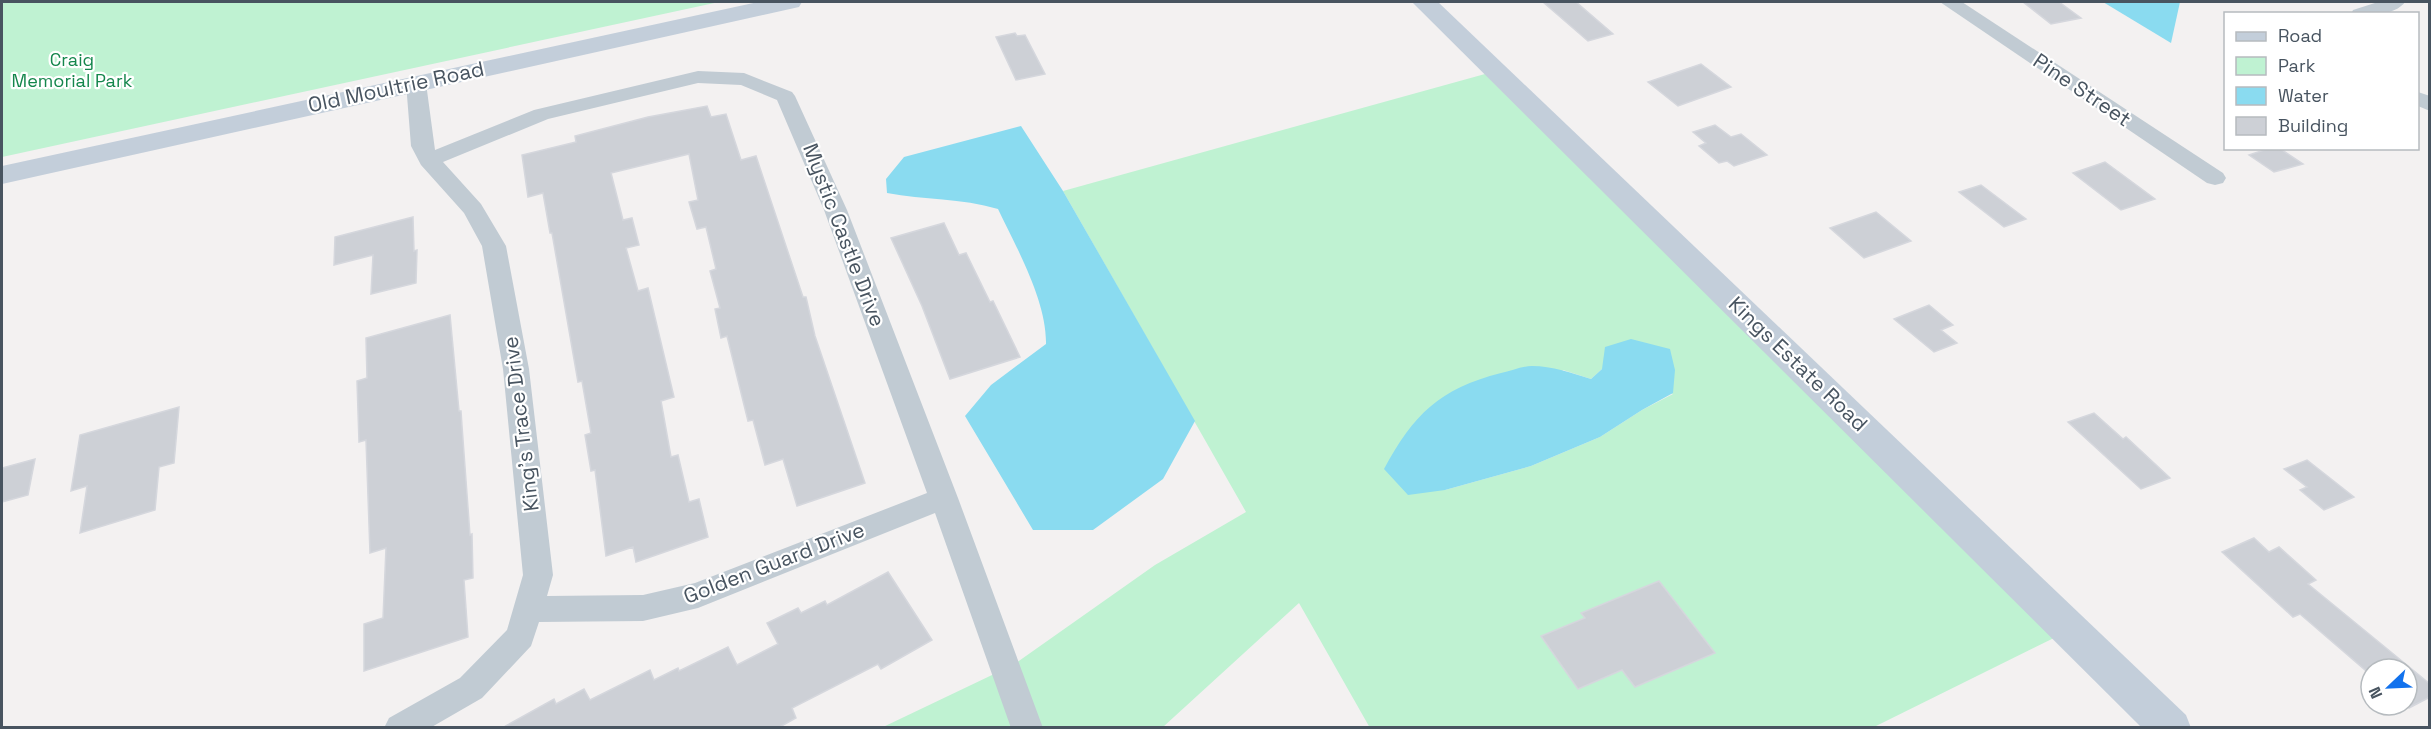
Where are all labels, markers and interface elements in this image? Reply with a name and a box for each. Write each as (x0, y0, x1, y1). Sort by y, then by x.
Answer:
legend (2224, 12, 2419, 150)
text: Road (2278, 24, 2322, 47)
street label: Pine Street (2028, 47, 2137, 132)
park label: Craig Memorial Park (12, 48, 133, 92)
text: Park (2278, 54, 2316, 77)
street label: Old Moultrie Road (305, 55, 486, 118)
text: Water (2278, 84, 2329, 107)
text: Building (2278, 114, 2348, 137)
street label: Mystic Castle Drive (797, 139, 892, 330)
street label: Kings Estate Road (1723, 290, 1874, 437)
street label: King's Trace Drive (496, 335, 545, 513)
street label: Golden Guard Drive (679, 516, 868, 609)
north arrow (2359, 657, 2419, 717)
text: N (2364, 684, 2387, 702)

